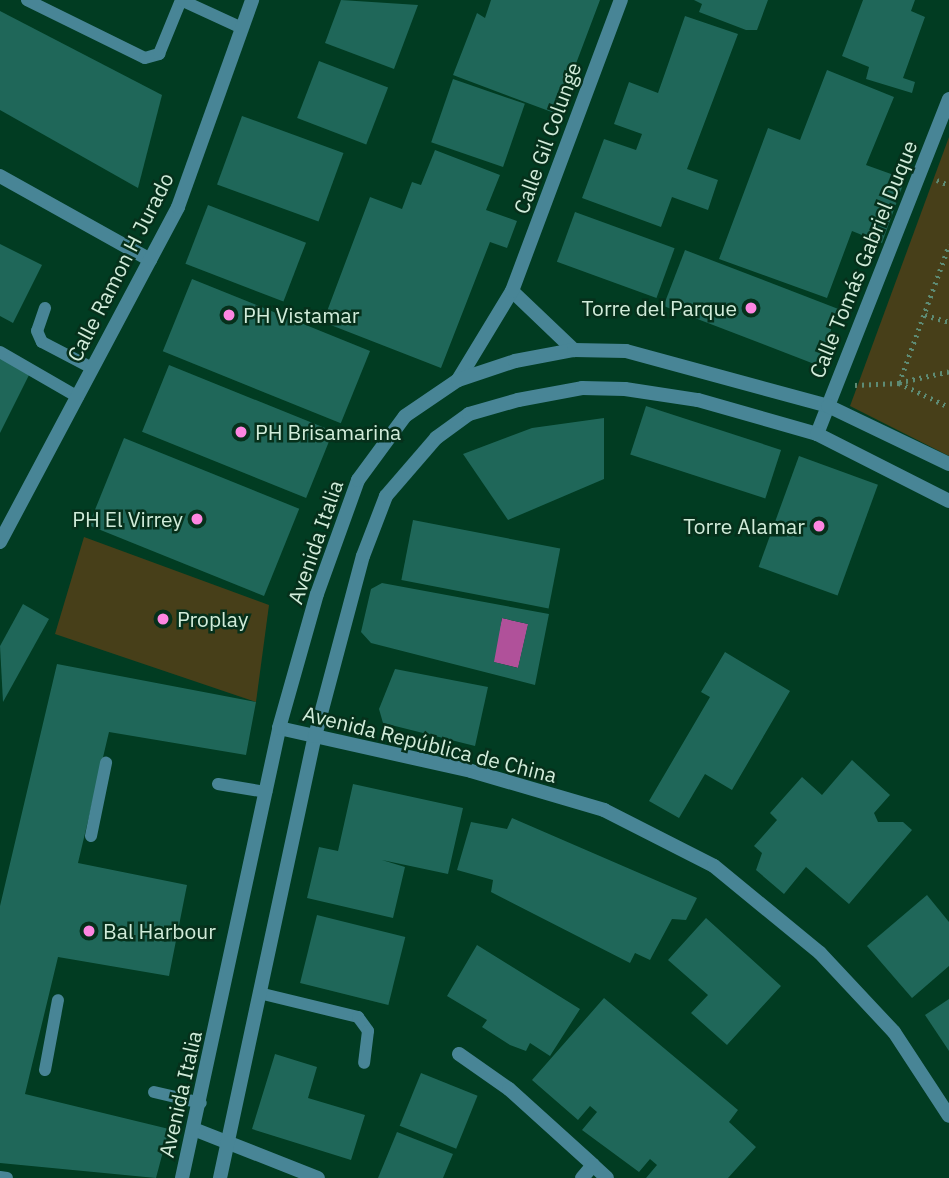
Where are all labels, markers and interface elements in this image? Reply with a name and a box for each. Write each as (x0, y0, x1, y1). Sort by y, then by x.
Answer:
street label: Calle Gil Colunge (508, 59, 586, 217)
street label: Calle Tomás Gabriel Duque (804, 137, 922, 381)
street label: Calle Ramon H Jurado (61, 168, 179, 366)
place label: Torre del Parque (581, 295, 737, 321)
marker: Torre del Parque (743, 300, 759, 316)
place label: PH Vistamar (243, 302, 359, 328)
marker: PH Vistamar (221, 307, 237, 323)
place label: PH Brisamarina (255, 419, 401, 445)
marker: PH Brisamarina (233, 424, 249, 440)
street label: Avenida Italia (282, 477, 348, 607)
place label: PH El Virrey (72, 506, 183, 532)
marker: PH El Virrey (189, 511, 205, 527)
place label: Torre Alamar (683, 513, 805, 539)
marker: Torre Alamar (811, 518, 827, 534)
place label: Proplay (177, 606, 248, 632)
marker: Proplay (155, 611, 171, 627)
street label: Avenida República de China (300, 700, 560, 788)
place label: Bal Harbour (103, 918, 216, 944)
marker: Bal Harbour (81, 923, 97, 939)
street label: Avenida Italia (153, 1028, 207, 1160)

